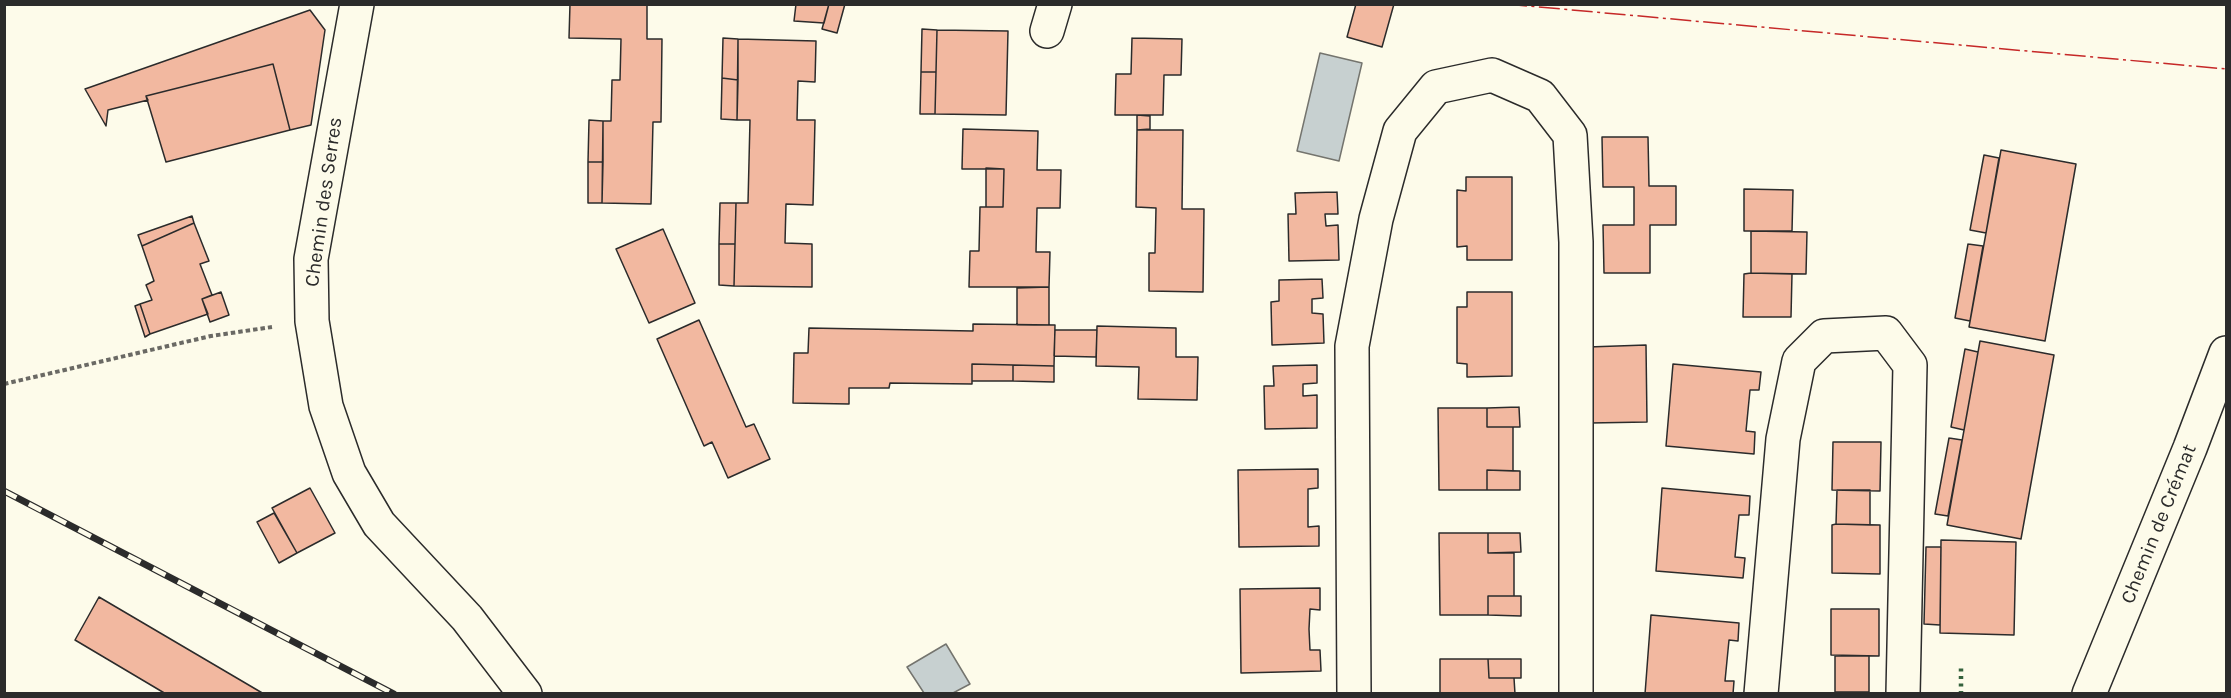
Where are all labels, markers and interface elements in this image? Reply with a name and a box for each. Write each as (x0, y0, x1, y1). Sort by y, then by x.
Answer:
street label: Chemin des Serres (300, 116, 348, 288)
street label: Chemin de Crémat (2116, 441, 2202, 607)

